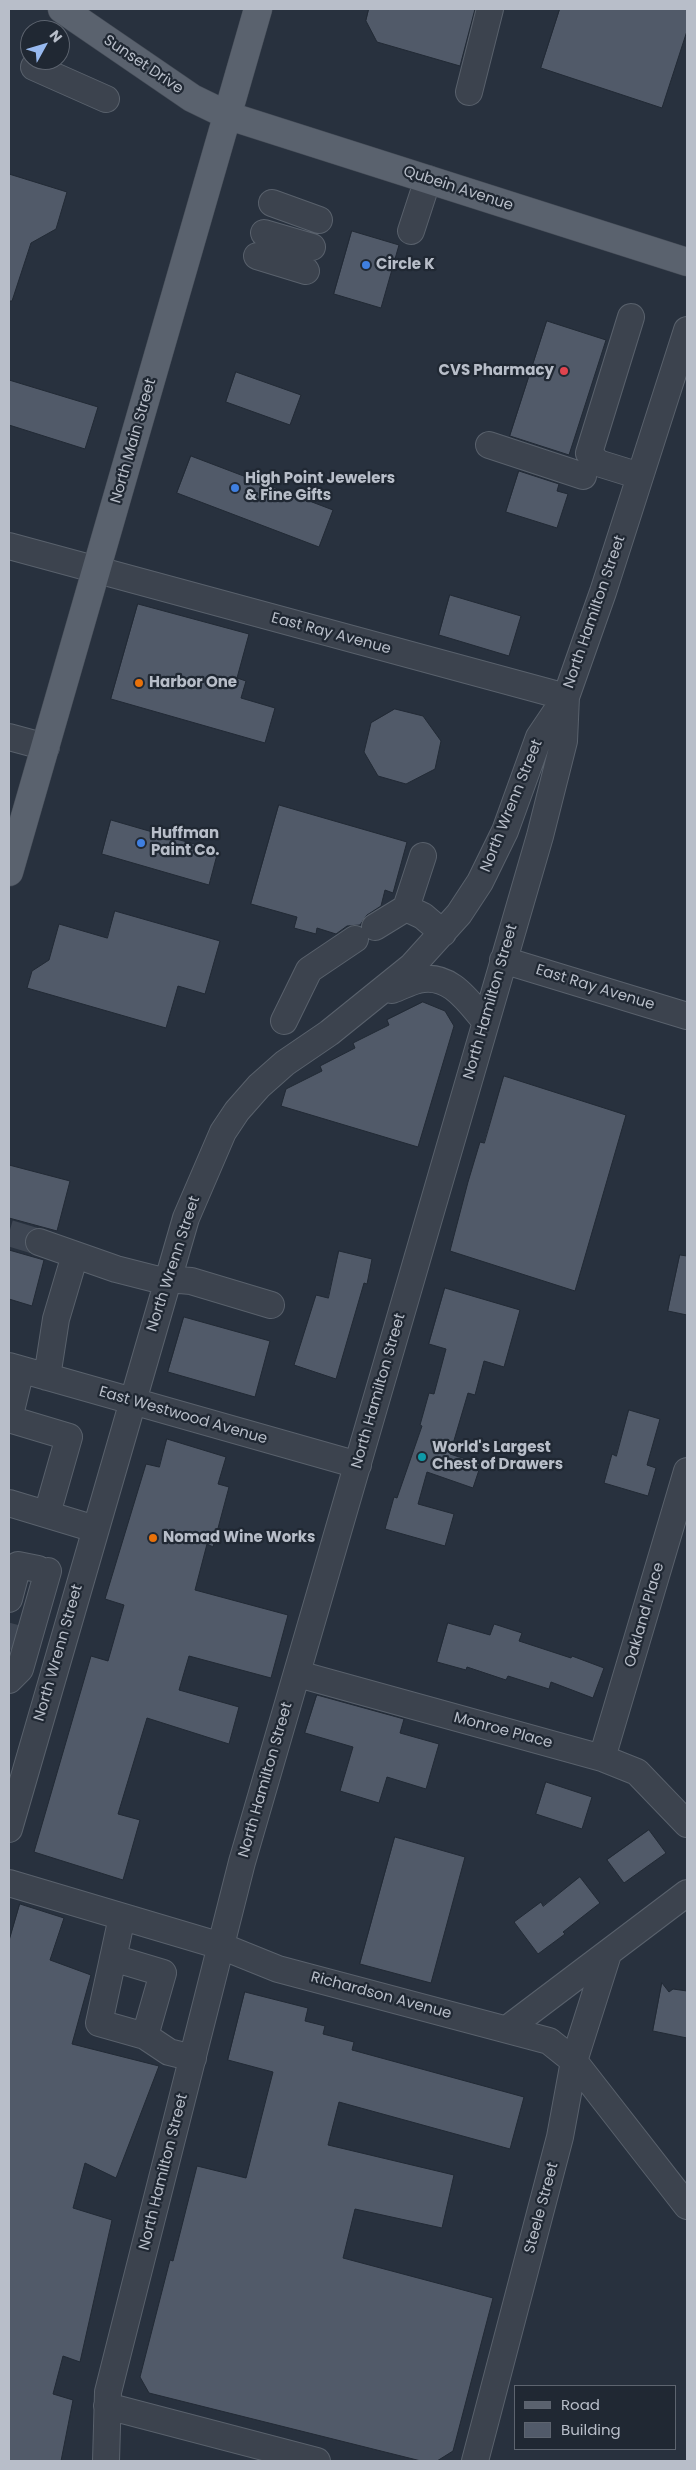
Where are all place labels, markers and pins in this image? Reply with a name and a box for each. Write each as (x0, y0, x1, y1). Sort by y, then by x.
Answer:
place label: Circle K (376, 256, 435, 274)
marker: Circle K (360, 259, 372, 271)
place label: CVS Pharmacy (439, 362, 554, 380)
marker: CVS Pharmacy (558, 365, 570, 377)
place label: High Point Jewelers & Fine Gifts (245, 470, 395, 505)
marker: High Point Jewelers & Fine Gifts (229, 482, 241, 494)
place label: Harbor One (149, 674, 237, 692)
marker: Harbor One (133, 677, 145, 689)
place label: Huffman Paint Co. (151, 825, 220, 860)
marker: Huffman Paint Co. (135, 837, 147, 849)
place label: World's Largest Chest of Drawers (432, 1439, 563, 1474)
marker: World's Largest Chest of Drawers (416, 1451, 428, 1463)
place label: Nomad Wine Works (163, 1529, 315, 1547)
marker: Nomad Wine Works (147, 1532, 159, 1544)

